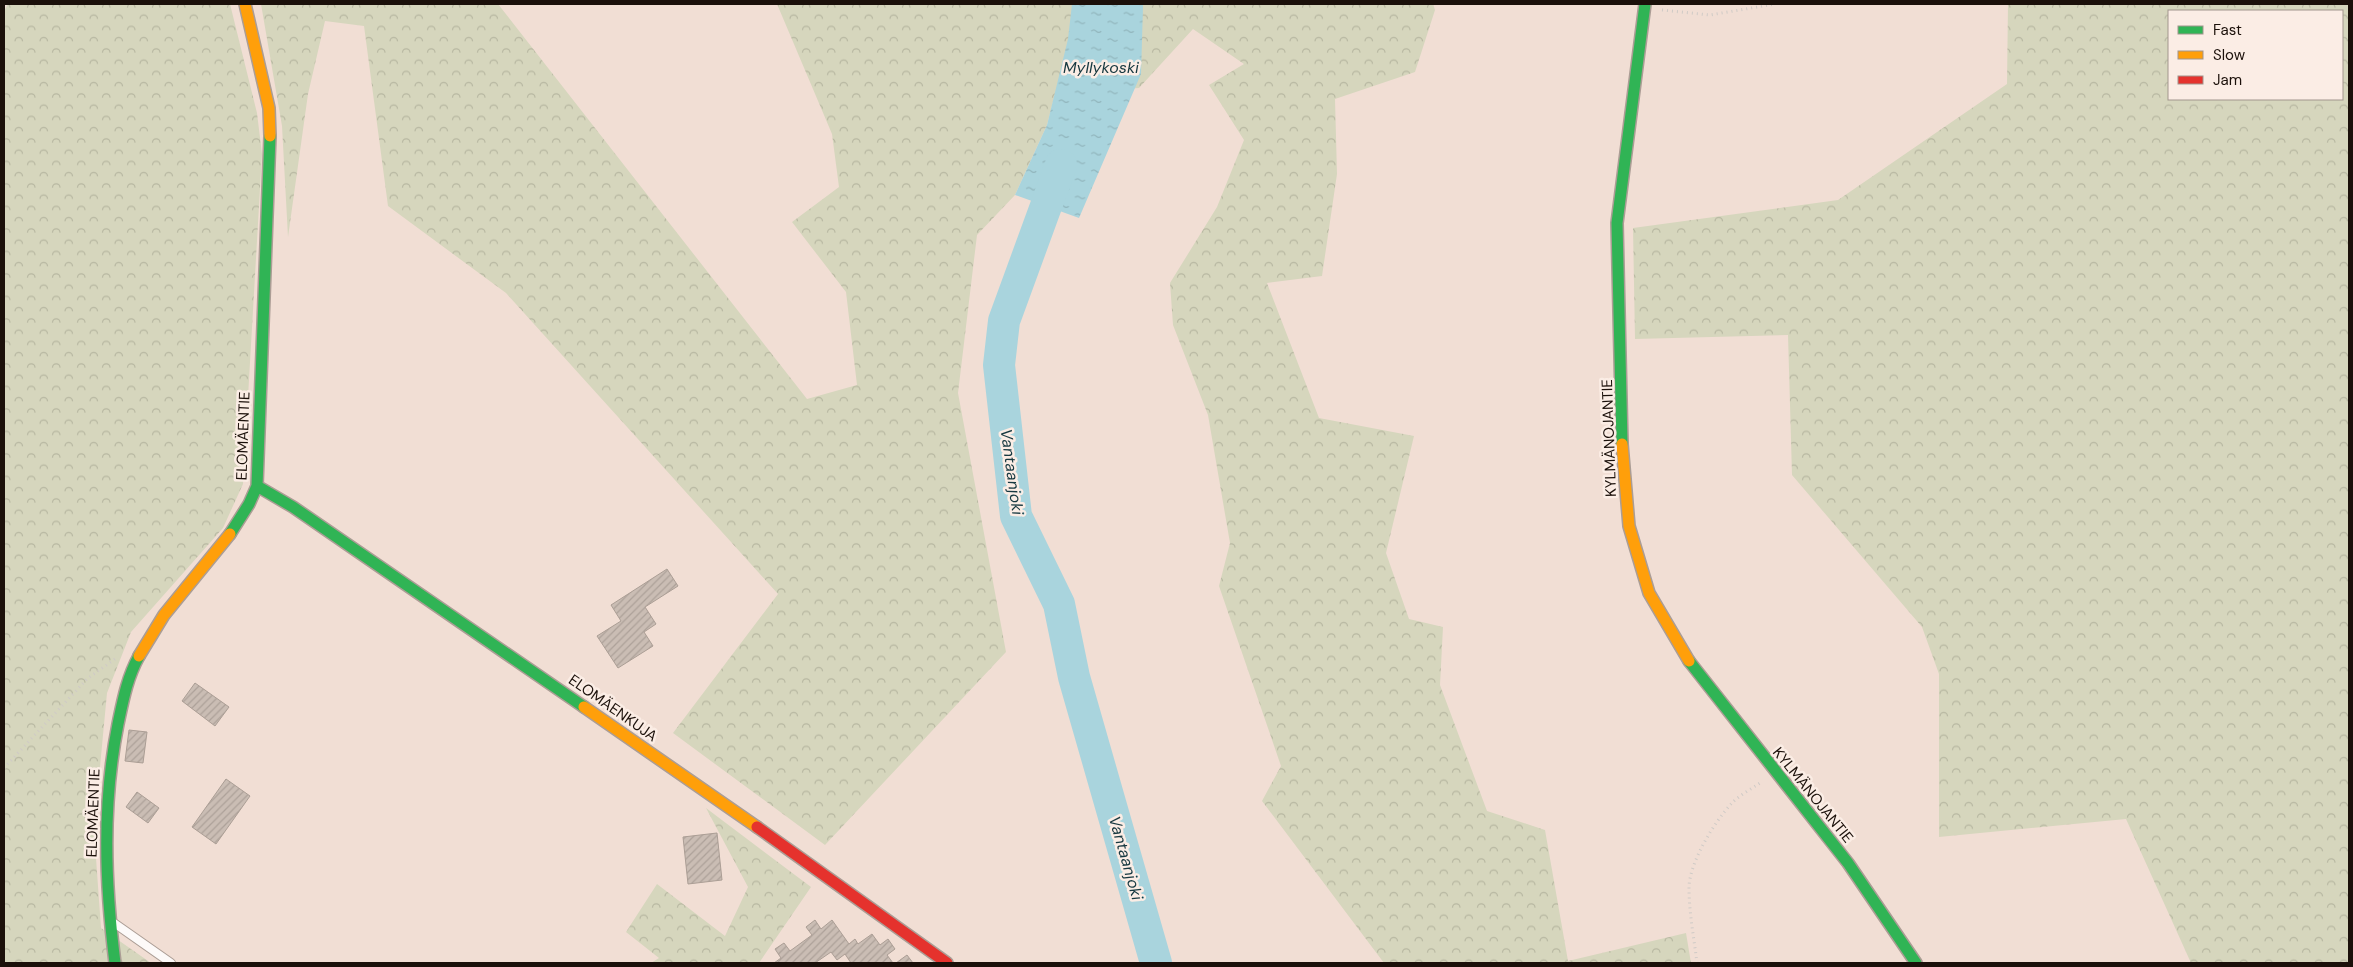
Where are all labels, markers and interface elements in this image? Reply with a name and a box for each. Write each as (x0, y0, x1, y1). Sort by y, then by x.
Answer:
legend (2168, 10, 2343, 100)
text: Fast (2213, 20, 2242, 40)
text: Slow (2213, 45, 2246, 65)
water label: Myllykoski (1063, 57, 1140, 78)
text: Jam (2213, 70, 2242, 90)
street label: KYLMÄNOJANTIE (1597, 379, 1621, 497)
street label: ELOMÄENTIE (231, 391, 255, 481)
water label: Vantaanjoki (996, 428, 1029, 517)
street label: ELOMÄENKUJA (565, 670, 661, 746)
street label: KYLMÄNOJANTIE (1768, 743, 1858, 847)
street label: ELOMÄENTIE (81, 768, 105, 858)
water label: Vantaanjoki (1104, 813, 1148, 904)

